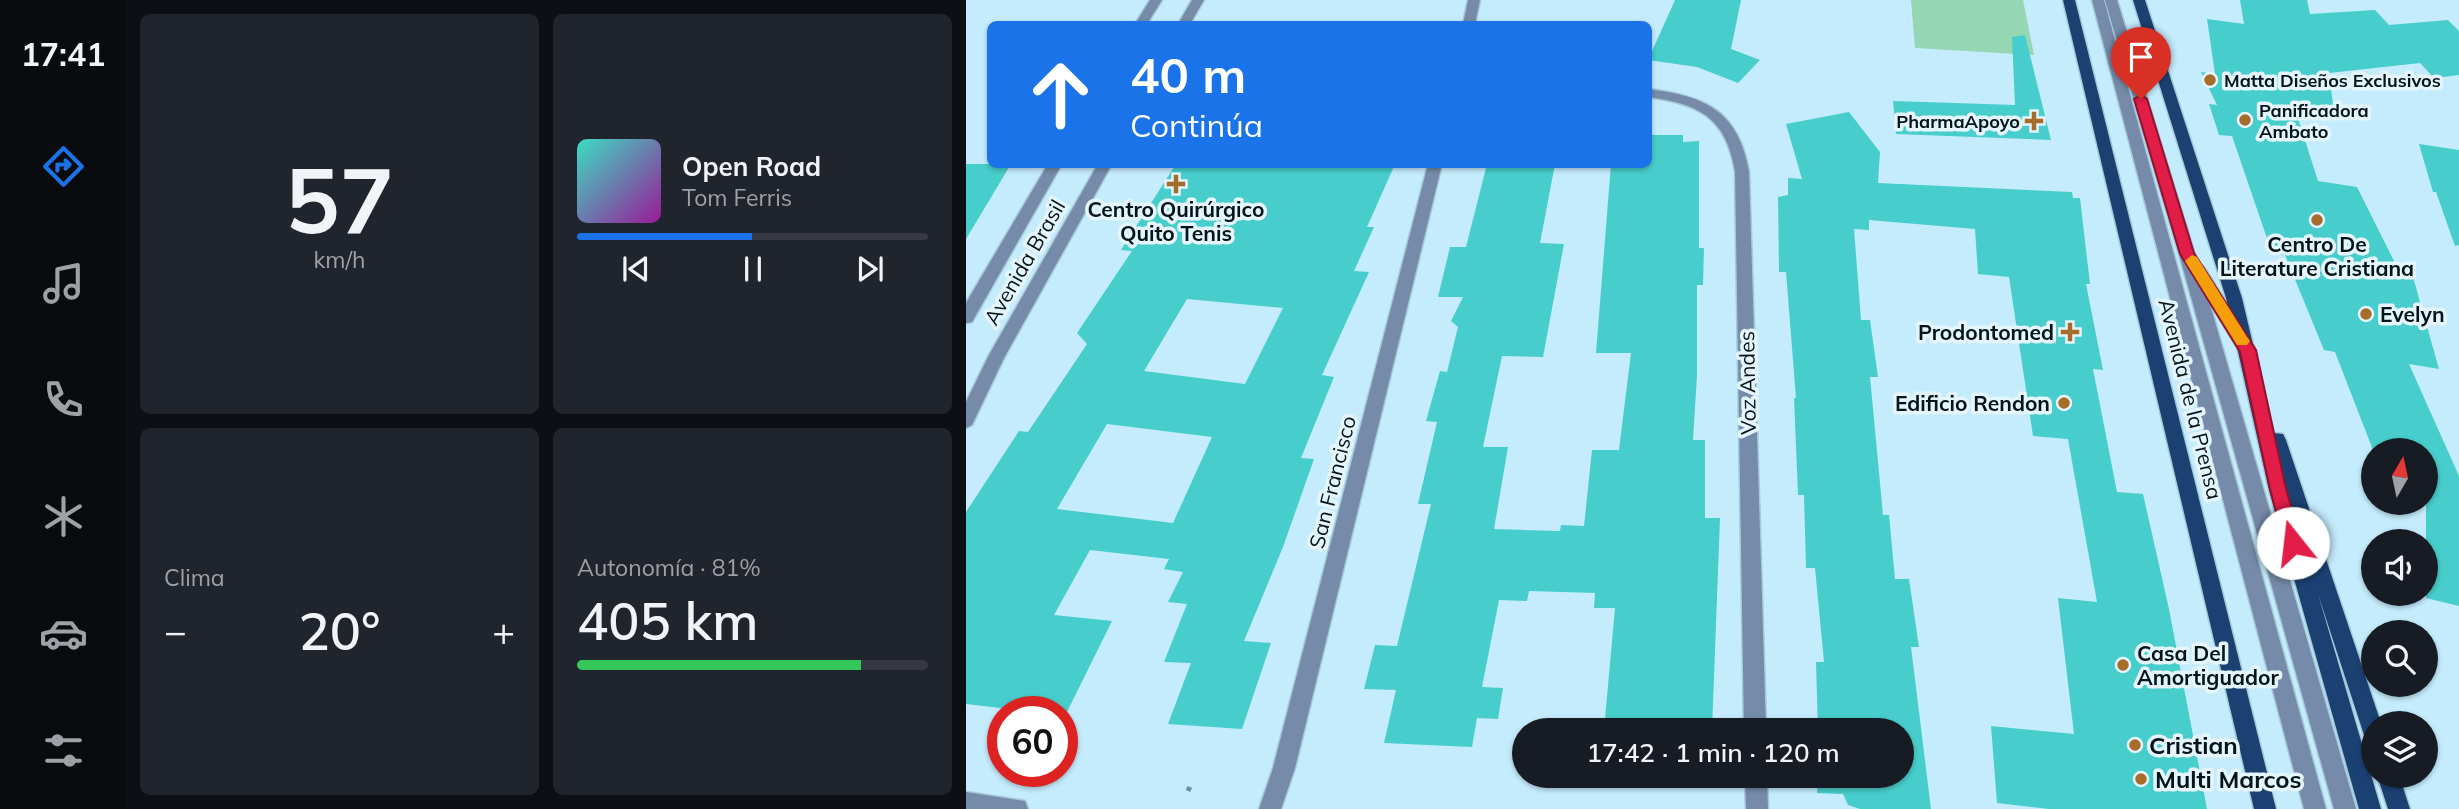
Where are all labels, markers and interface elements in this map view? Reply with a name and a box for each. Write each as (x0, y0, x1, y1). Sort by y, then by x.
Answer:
pin (2111, 27, 2171, 99)
text: 17:41 (21, 34, 105, 74)
icon: arrive (2122, 38, 2160, 76)
text: 40 m (1130, 44, 1246, 105)
icon: ahead (1015, 49, 1106, 140)
place label: Matta Diseños Exclusivos (2224, 69, 2441, 92)
marker: Matta Diseños Exclusivos (2202, 72, 2218, 88)
place label: Panificadora Ambato (2259, 99, 2369, 143)
text: Continúa (1130, 105, 1263, 145)
place label: PharmaApoyo (1896, 110, 2020, 133)
marker: Panificadora Ambato (2237, 112, 2253, 128)
marker: PharmaApoyo (2026, 113, 2042, 129)
icon: directions (39, 142, 88, 191)
text: 57 (285, 142, 394, 256)
text: Open Road (682, 150, 821, 183)
marker: Centro Quirúrgico Quito Tenis (1166, 174, 1186, 194)
text: Tom Ferris (682, 183, 792, 212)
street label: Avenida Brasil (978, 195, 1070, 329)
place label: Centro Quirúrgico Quito Tenis (1088, 196, 1264, 246)
marker: Centro De Literature Cristiana (2309, 212, 2325, 228)
place label: Centro De Literature Cristiana (2220, 231, 2414, 281)
text: km/h (313, 245, 366, 274)
icon: previous (617, 250, 655, 288)
icon: pause (734, 250, 772, 288)
icon: next (851, 250, 889, 288)
icon: music (39, 259, 88, 308)
street label: Avenida de la Prensa (2154, 296, 2228, 502)
place label: Evelyn (2380, 301, 2445, 327)
marker: Evelyn (2358, 306, 2374, 322)
place label: Prodontomed (1918, 319, 2054, 345)
marker: Prodontomed (2060, 322, 2080, 342)
street label: Voz Andes (1733, 331, 1761, 435)
icon: phone (39, 375, 88, 424)
place label: Edificio Rendon (1895, 390, 2050, 416)
marker: Edificio Rendon (2056, 395, 2072, 411)
street label: San Francisco (1303, 413, 1361, 551)
north arrow (2361, 438, 2438, 514)
map controls (2361, 438, 2438, 788)
icon: climate (39, 492, 88, 541)
position arrow (2256, 506, 2330, 580)
button: sound (2361, 529, 2438, 606)
text: Autonomía · 81% (577, 553, 761, 582)
text: Clima (164, 563, 225, 592)
text: 405 km (577, 588, 758, 653)
text: 20° (299, 598, 380, 663)
text: − (164, 607, 187, 655)
text: + (492, 607, 515, 655)
icon: car (39, 609, 88, 658)
button: search (2361, 620, 2438, 697)
place label: Casa Del Amortiguador (2137, 640, 2279, 690)
marker: Casa Del Amortiguador (2115, 657, 2131, 673)
speed limit sign: 60 (987, 696, 1078, 787)
button: layers (2361, 711, 2438, 788)
icon: filters (39, 726, 88, 775)
place label: Cristian (2149, 730, 2238, 760)
text: 17:42 · 1 min · 120 m (1586, 736, 1840, 769)
marker: Cristian (2127, 737, 2143, 753)
place label: Multi Marcos (2155, 764, 2301, 794)
marker: Multi Marcos (2133, 771, 2149, 787)

